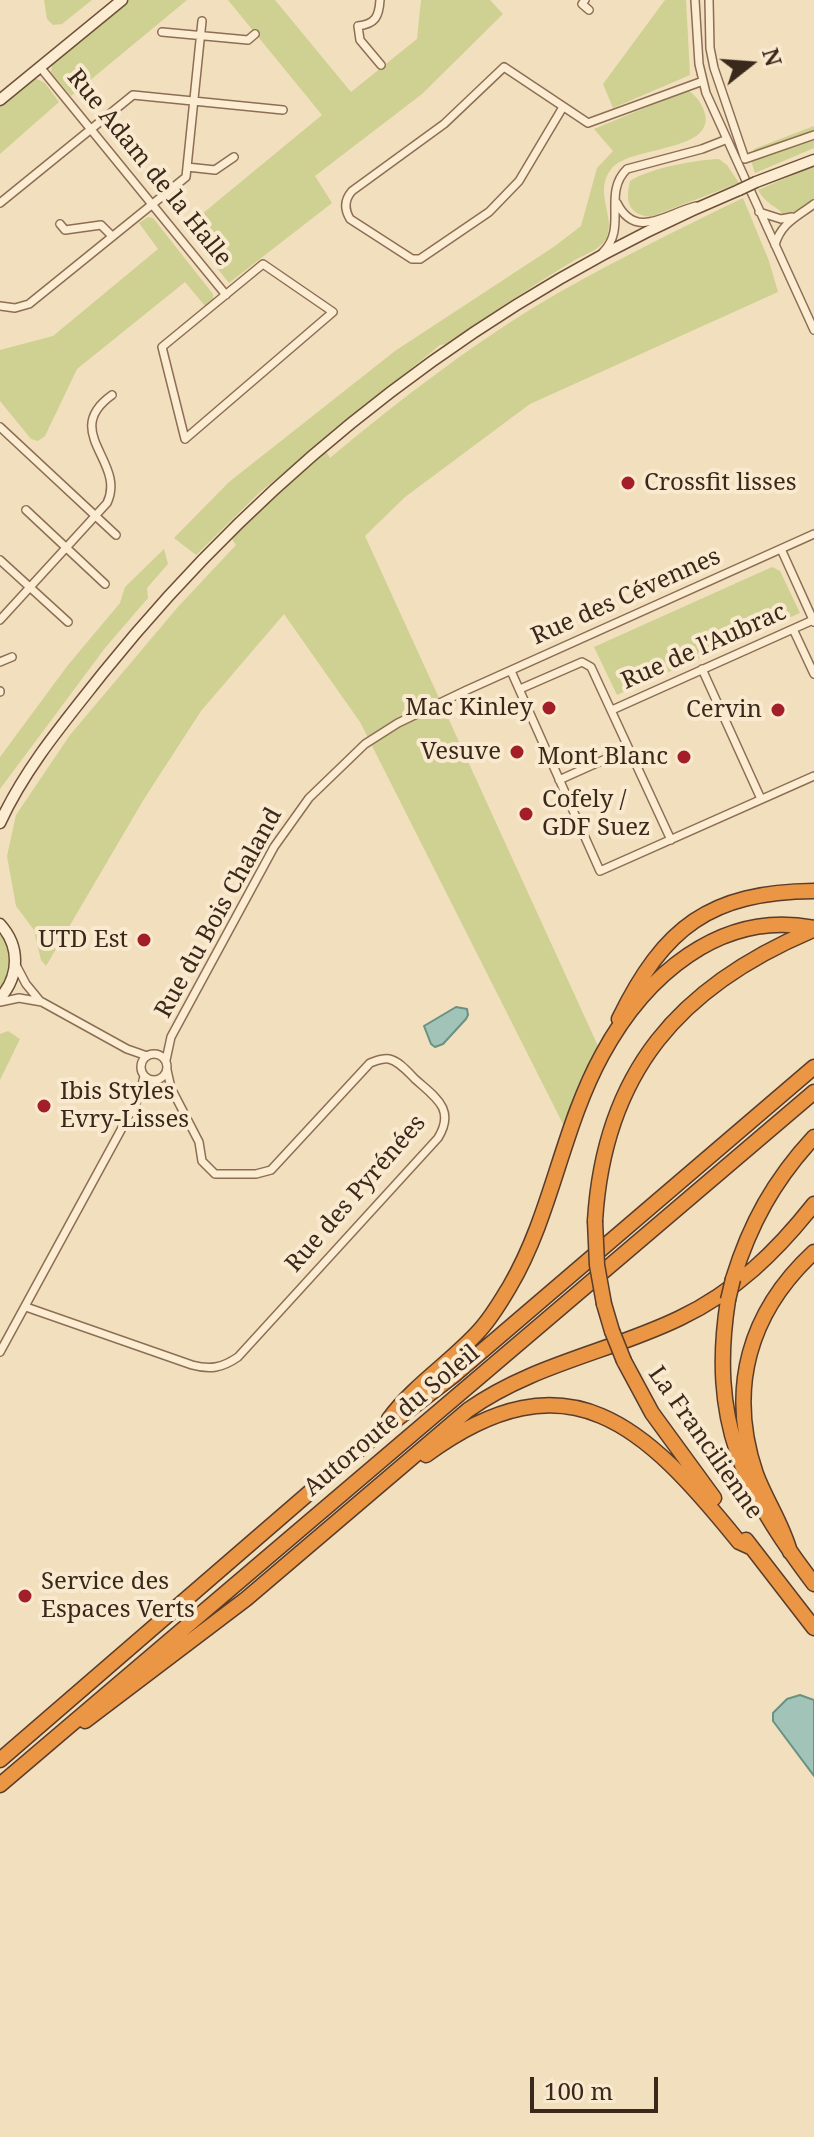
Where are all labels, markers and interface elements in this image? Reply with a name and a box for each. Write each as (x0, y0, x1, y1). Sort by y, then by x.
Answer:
north arrow (710, 24, 790, 104)
text: N (756, 44, 790, 70)
street label: Rue Adam de la Halle (61, 64, 237, 272)
place label: Crossfit lisses (644, 469, 797, 497)
marker: Crossfit lisses (619, 474, 637, 492)
street label: Rue des Cévennes (527, 542, 725, 652)
street label: Rue de l'Aubrac (617, 598, 791, 696)
place label: Mac Kinley (405, 694, 533, 722)
place label: Cervin (686, 696, 762, 724)
marker: Mac Kinley (540, 699, 558, 717)
marker: Cervin (769, 701, 787, 719)
place label: Vesuve (421, 738, 501, 766)
marker: Vesuve (508, 743, 526, 761)
place label: Mont Blanc (538, 743, 668, 771)
marker: Mont Blanc (675, 748, 693, 766)
place label: Cofely / GDF Suez (542, 786, 650, 842)
street label: Rue du Bois Chaland (149, 803, 289, 1023)
marker: Cofely / GDF Suez (517, 805, 535, 823)
place label: UTD Est (38, 926, 128, 954)
marker: UTD Est (135, 931, 153, 949)
place label: Ibis Styles Evry-Lisses (60, 1078, 189, 1134)
marker: Ibis Styles Evry-Lisses (35, 1097, 53, 1115)
street label: Rue des Pyrénées (280, 1110, 432, 1278)
street label: Autoroute du Soleil (298, 1339, 486, 1503)
street label: La Francilienne (642, 1361, 768, 1525)
place label: Service des Espaces Verts (41, 1568, 195, 1624)
marker: Service des Espaces Verts (16, 1587, 34, 1605)
scale bar (534, 2061, 662, 2111)
text: 100 m (544, 2074, 613, 2107)

